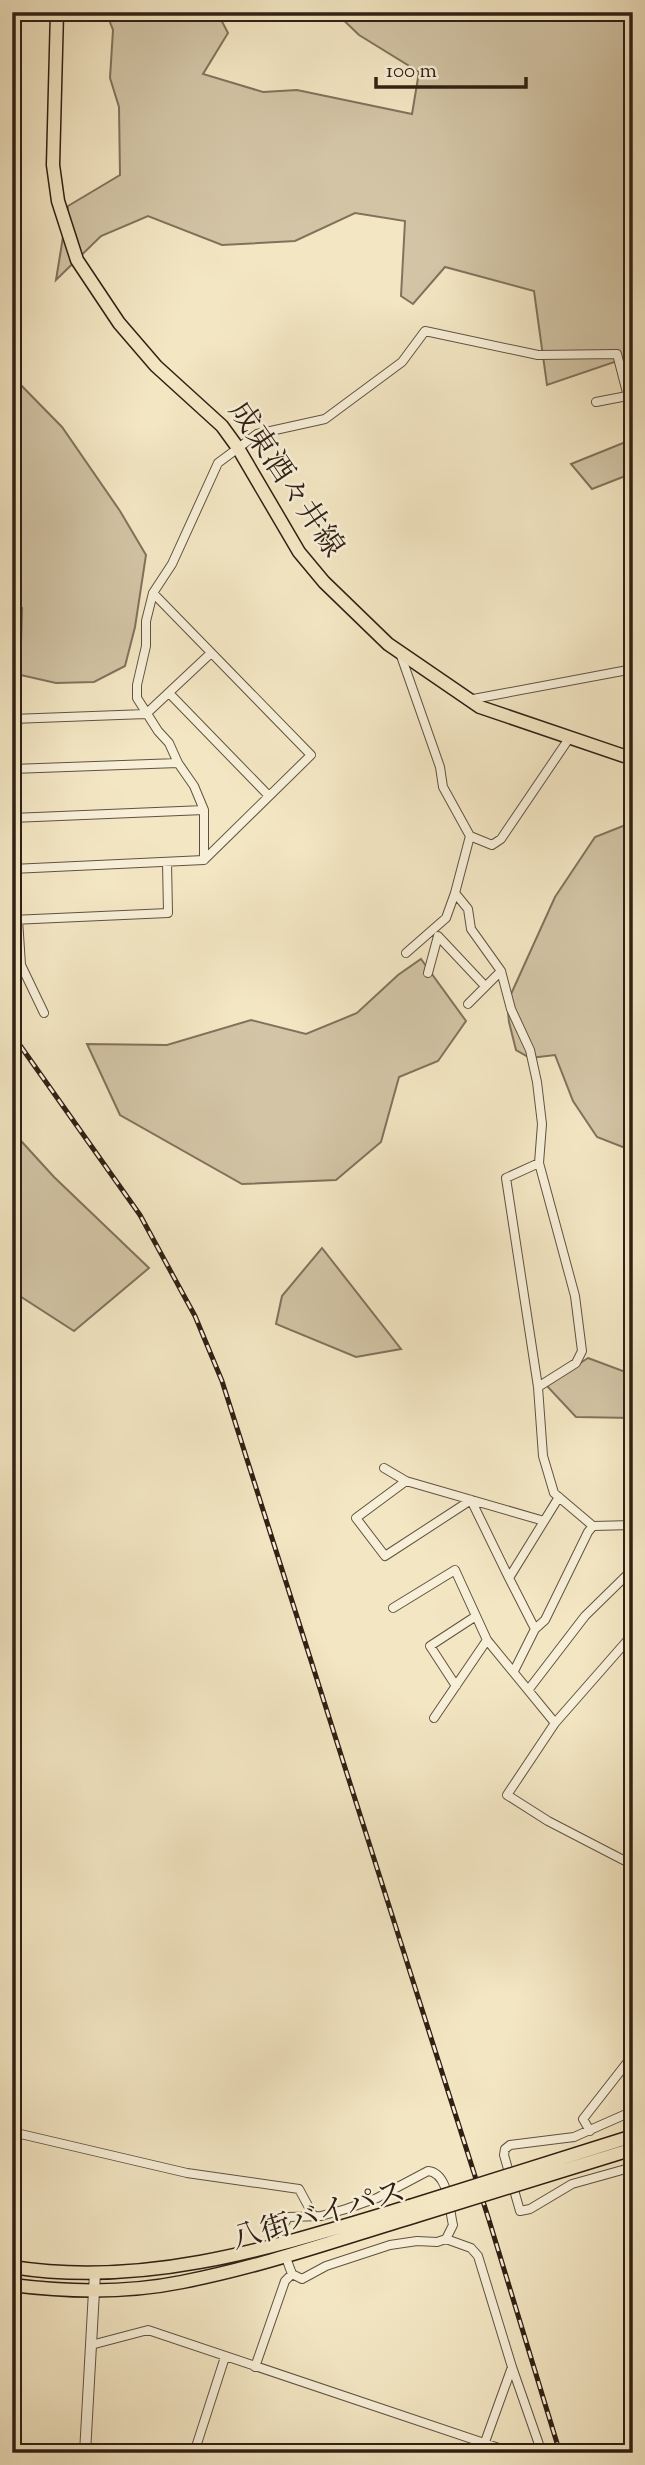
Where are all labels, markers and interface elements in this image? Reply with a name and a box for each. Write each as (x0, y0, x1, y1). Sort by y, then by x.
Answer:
scale bar (376, 46, 526, 90)
text: 100 m (386, 57, 437, 87)
street label: 成東酒々井線 (217, 393, 353, 567)
street label: 八街バイパス (227, 2172, 411, 2262)

